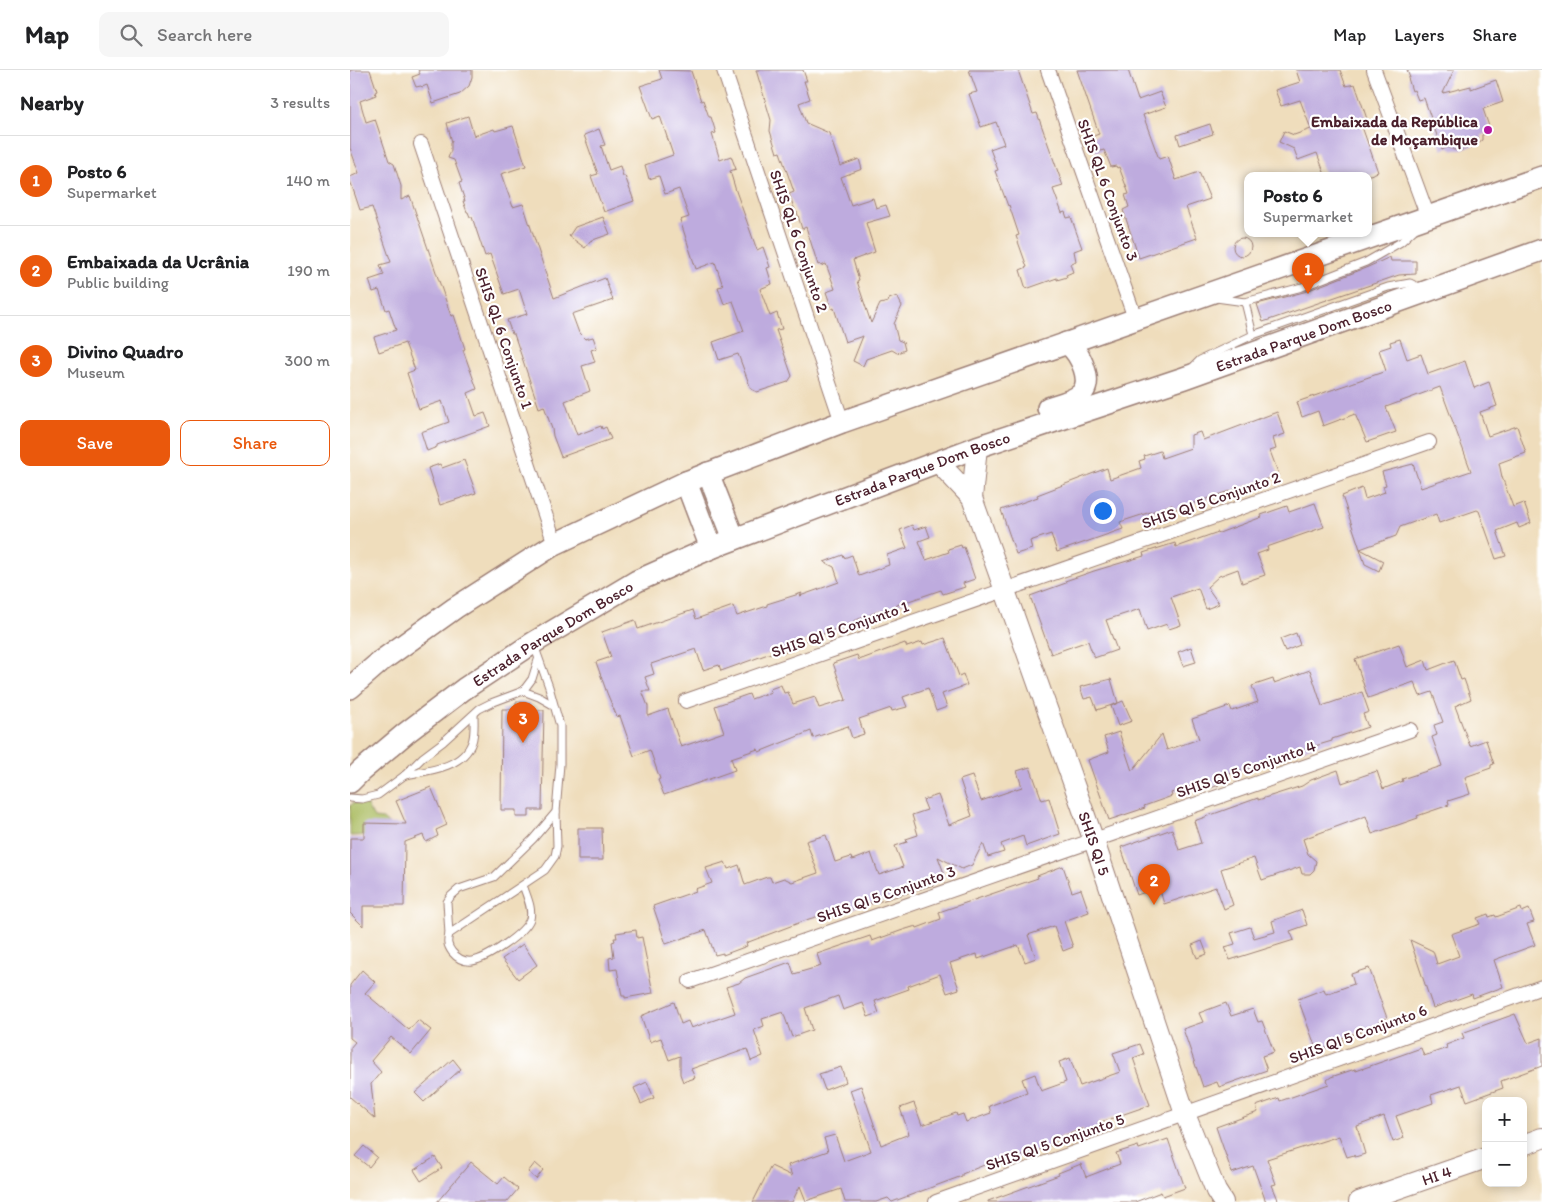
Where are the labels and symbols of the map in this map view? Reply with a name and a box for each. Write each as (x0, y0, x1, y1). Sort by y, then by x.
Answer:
place label: Embaixada da República de Moçambique (1311, 112, 1478, 150)
street label: SHIS QL 6 Conjunto 3 (1073, 116, 1143, 264)
marker: Embaixada da República de Moçambique (1482, 124, 1494, 136)
street label: SHIS QL 6 Conjunto 2 (766, 167, 832, 315)
pin: 1 (1292, 253, 1324, 294)
street label: SHIS QL 6 Conjunto 1 (471, 265, 537, 412)
street label: Estrada Parque Dom Bosco (1213, 295, 1394, 375)
street label: Estrada Parque Dom Bosco (832, 427, 1012, 510)
street label: SHIS QI 5 Conjunto 2 (1139, 467, 1283, 533)
your location (1090, 498, 1116, 524)
street label: Estrada Parque Dom Bosco (469, 576, 636, 690)
street label: SHIS QI 5 Conjunto 1 (769, 596, 912, 661)
pin: 3 (507, 702, 539, 743)
street label: SHIS QI 5 Conjunto 4 (1174, 736, 1319, 802)
street label: SHIS QI 5 (1075, 809, 1114, 878)
street label: SHIS QI 5 Conjunto 3 (814, 861, 958, 927)
pin: 2 (1138, 864, 1170, 905)
street label: SHIS QI 5 Conjunto 6 (1286, 1000, 1430, 1068)
street label: SHIS QI 5 Conjunto 5 (983, 1109, 1127, 1175)
street label: HI 4 (1419, 1161, 1454, 1189)

